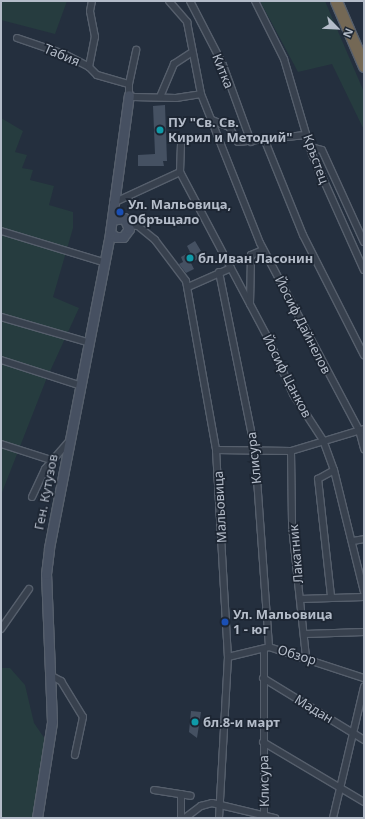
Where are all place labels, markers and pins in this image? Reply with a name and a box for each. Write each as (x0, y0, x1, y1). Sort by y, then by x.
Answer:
place label: ПУ "Св. Св. Кирил и Методий" (168, 115, 293, 146)
marker: ПУ "Св. Св. Кирил и Методий" (155, 125, 165, 135)
place label: Ул. Мальовица, Обръщало (128, 197, 231, 228)
marker: Ул. Мальовица, Обръщало (115, 207, 125, 217)
place label: бл.Иван Ласонин (198, 250, 313, 266)
marker: бл.Иван Ласонин (185, 253, 195, 263)
place label: Ул. Мальовица 1 - юг (233, 607, 332, 638)
marker: Ул. Мальовица 1 - юг (220, 617, 230, 627)
place label: бл.8-и март (203, 714, 280, 730)
marker: бл.8-и март (190, 717, 200, 727)

